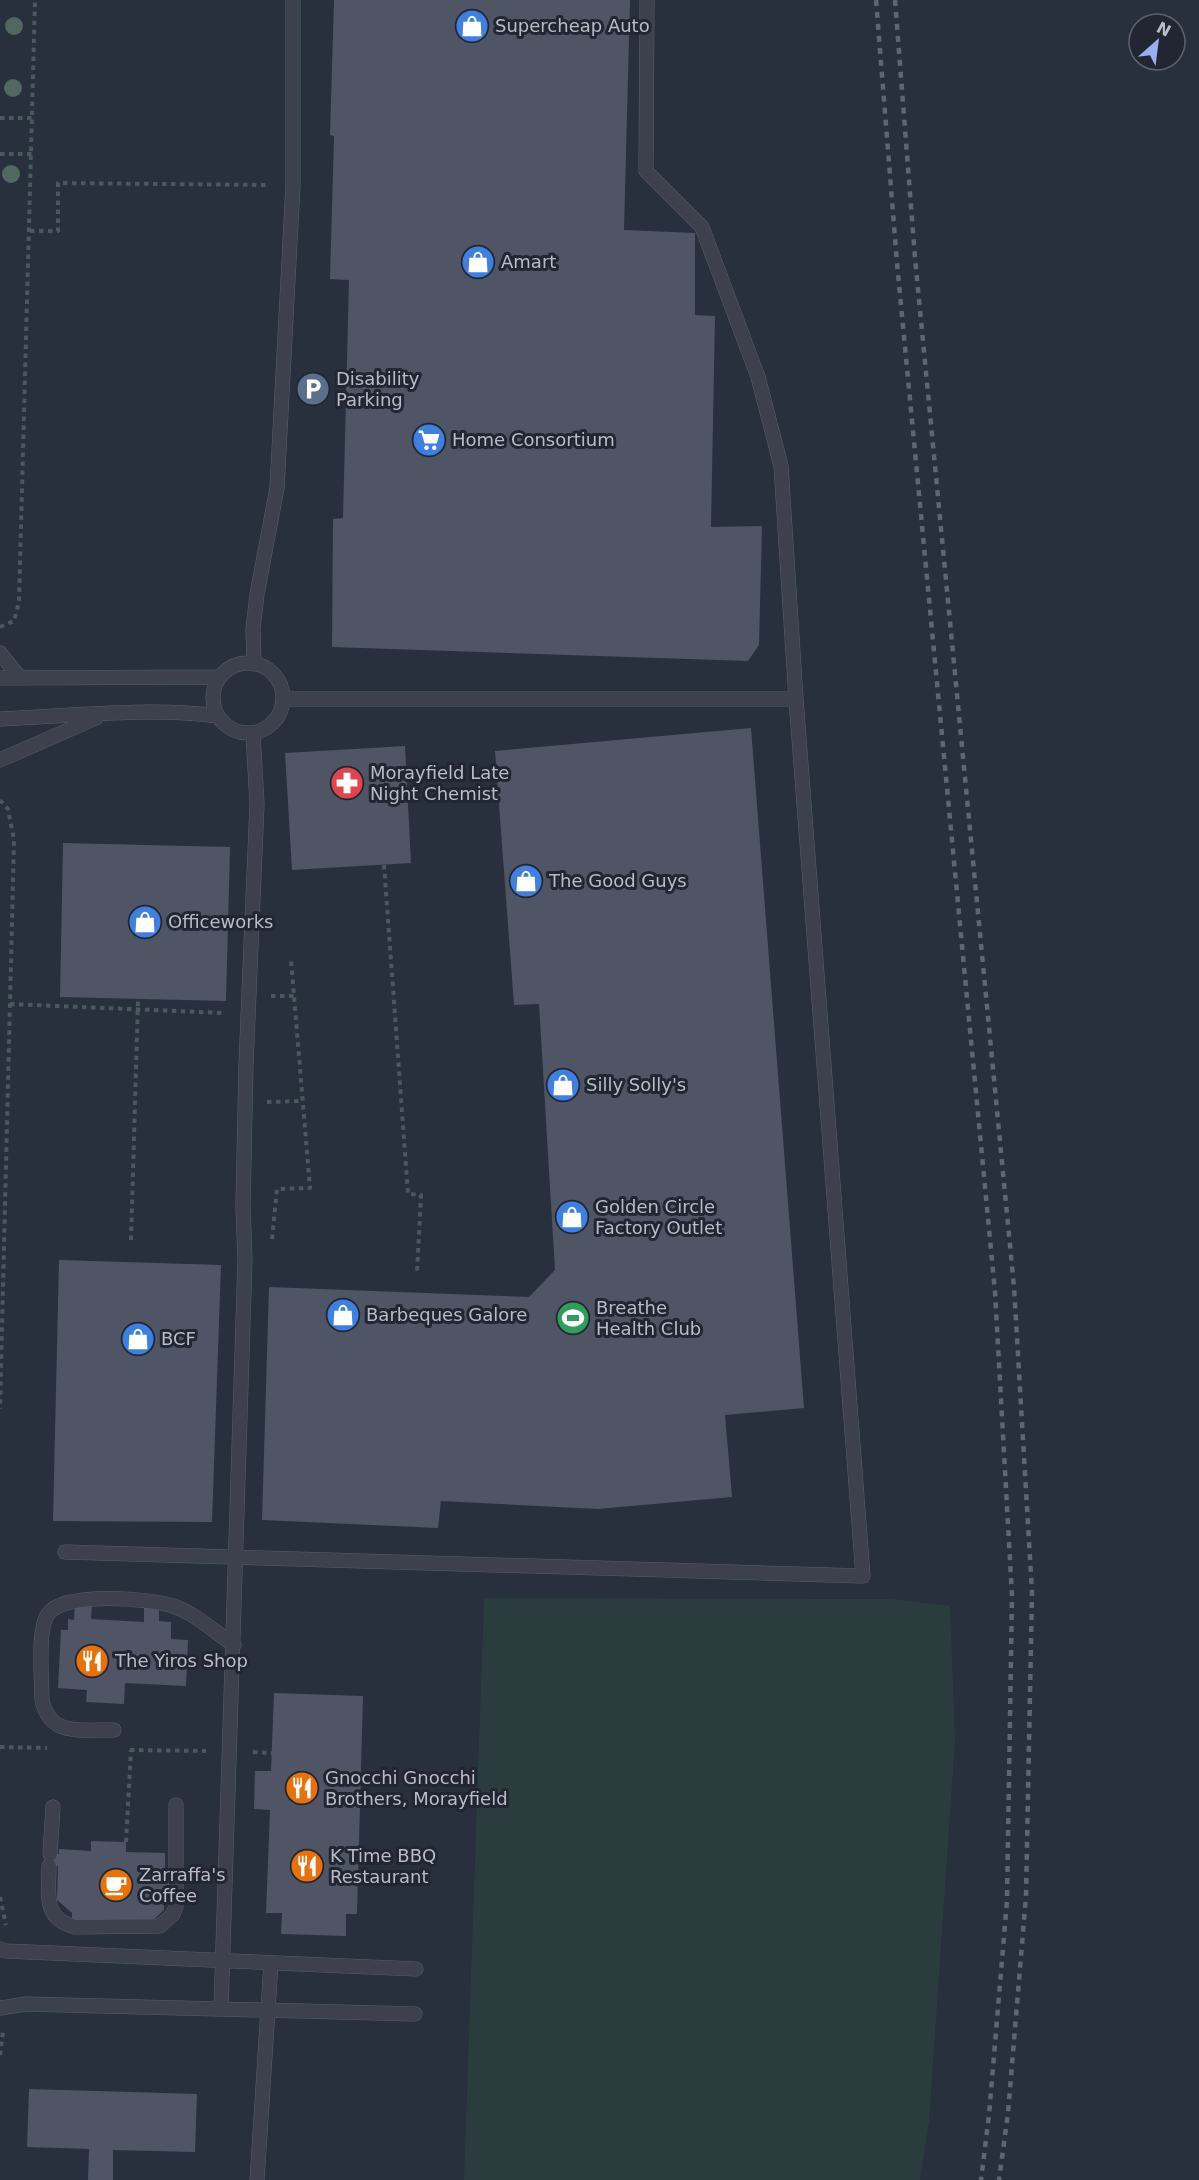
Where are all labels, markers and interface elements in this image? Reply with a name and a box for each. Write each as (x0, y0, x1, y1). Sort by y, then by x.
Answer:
shop icon: Supercheap Auto (454, 8, 490, 44)
north arrow (1127, 12, 1187, 72)
place label: Supercheap Auto (495, 15, 650, 36)
text: N (1153, 18, 1174, 41)
shop icon: Amart (460, 244, 496, 280)
place label: Amart (501, 251, 556, 272)
place label: Disability Parking (336, 368, 420, 410)
parking icon: Disability Parking (295, 371, 331, 407)
supermarket icon: Home Consortium (411, 422, 447, 458)
place label: Home Consortium (452, 429, 615, 450)
place label: Morayfield Late Night Chemist (370, 762, 509, 804)
pharmacy icon: Morayfield Late Night Chemist (329, 765, 365, 801)
shop icon: The Good Guys (508, 863, 544, 899)
place label: The Good Guys (548, 870, 687, 891)
shop icon: Officeworks (127, 904, 163, 940)
place label: Officeworks (168, 911, 273, 932)
shop icon: Silly Solly's (545, 1067, 581, 1103)
place label: Silly Solly's (586, 1074, 686, 1095)
place label: Golden Circle Factory Outlet (595, 1196, 722, 1238)
shop icon: Golden Circle Factory Outlet (554, 1199, 590, 1235)
shop icon: Barbeques Galore (325, 1297, 361, 1333)
place label: Breathe Health Club (596, 1297, 701, 1339)
sports icon: Breathe Health Club (555, 1300, 591, 1336)
place label: Barbeques Galore (366, 1304, 527, 1325)
shop icon: BCF (120, 1321, 156, 1357)
place label: BCF (161, 1328, 196, 1349)
restaurant icon: The Yiros Shop (74, 1643, 110, 1679)
place label: The Yiros Shop (114, 1650, 248, 1671)
place label: Gnocchi Gnocchi Brothers, Morayfield (325, 1767, 508, 1809)
restaurant icon: Gnocchi Gnocchi Brothers, Morayfield (284, 1770, 320, 1806)
place label: K Time BBQ Restaurant (330, 1845, 436, 1887)
restaurant icon: K Time BBQ Restaurant (289, 1848, 325, 1884)
place label: Zarraffa's Coffee (139, 1864, 226, 1906)
cafe icon: Zarraffa's Coffee (98, 1867, 134, 1903)

